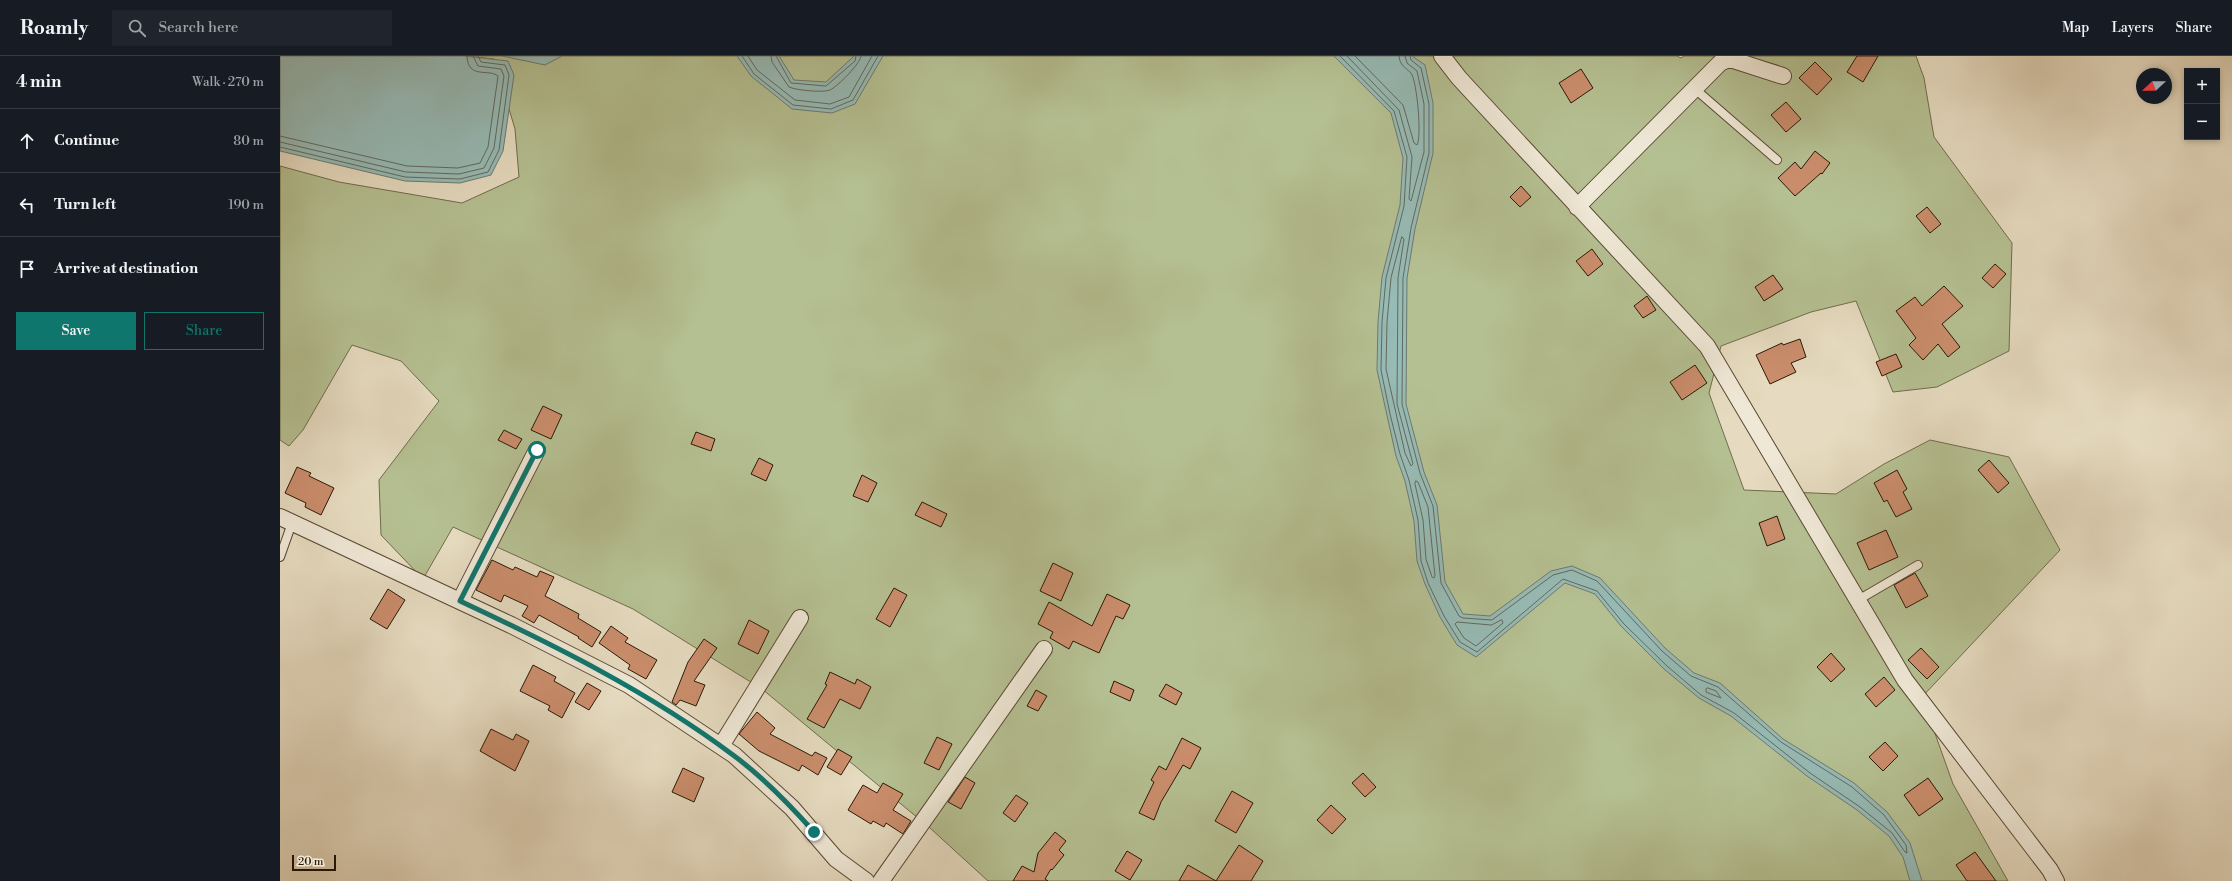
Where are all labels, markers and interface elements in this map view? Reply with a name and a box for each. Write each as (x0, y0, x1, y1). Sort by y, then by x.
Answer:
search box (112, 10, 392, 46)
text: Roamly (20, 16, 88, 40)
icon: search (126, 17, 148, 39)
text: Search here (158, 18, 238, 37)
text: Map (2062, 19, 2089, 37)
text: Layers (2111, 19, 2154, 37)
text: Share (2176, 19, 2212, 37)
north arrow (2136, 68, 2172, 104)
map controls (2184, 68, 2220, 140)
button: + (2184, 68, 2220, 104)
text: 4 min (16, 71, 61, 93)
text: Walk · 270 m (192, 74, 264, 90)
button: − (2184, 104, 2220, 140)
icon: ahead (16, 130, 38, 152)
text: Continue (54, 131, 119, 150)
text: 80 m (233, 133, 264, 149)
icon: left (16, 194, 38, 216)
text: Turn left (54, 195, 116, 214)
text: 190 m (228, 197, 264, 213)
icon: arrive (16, 258, 38, 280)
text: Arrive at destination (54, 259, 198, 278)
button: Save (16, 312, 136, 350)
button: Share (144, 312, 264, 350)
route start (528, 441, 546, 459)
route end (805, 823, 823, 841)
scale bar (292, 853, 336, 872)
text: 20 m (298, 855, 323, 869)

